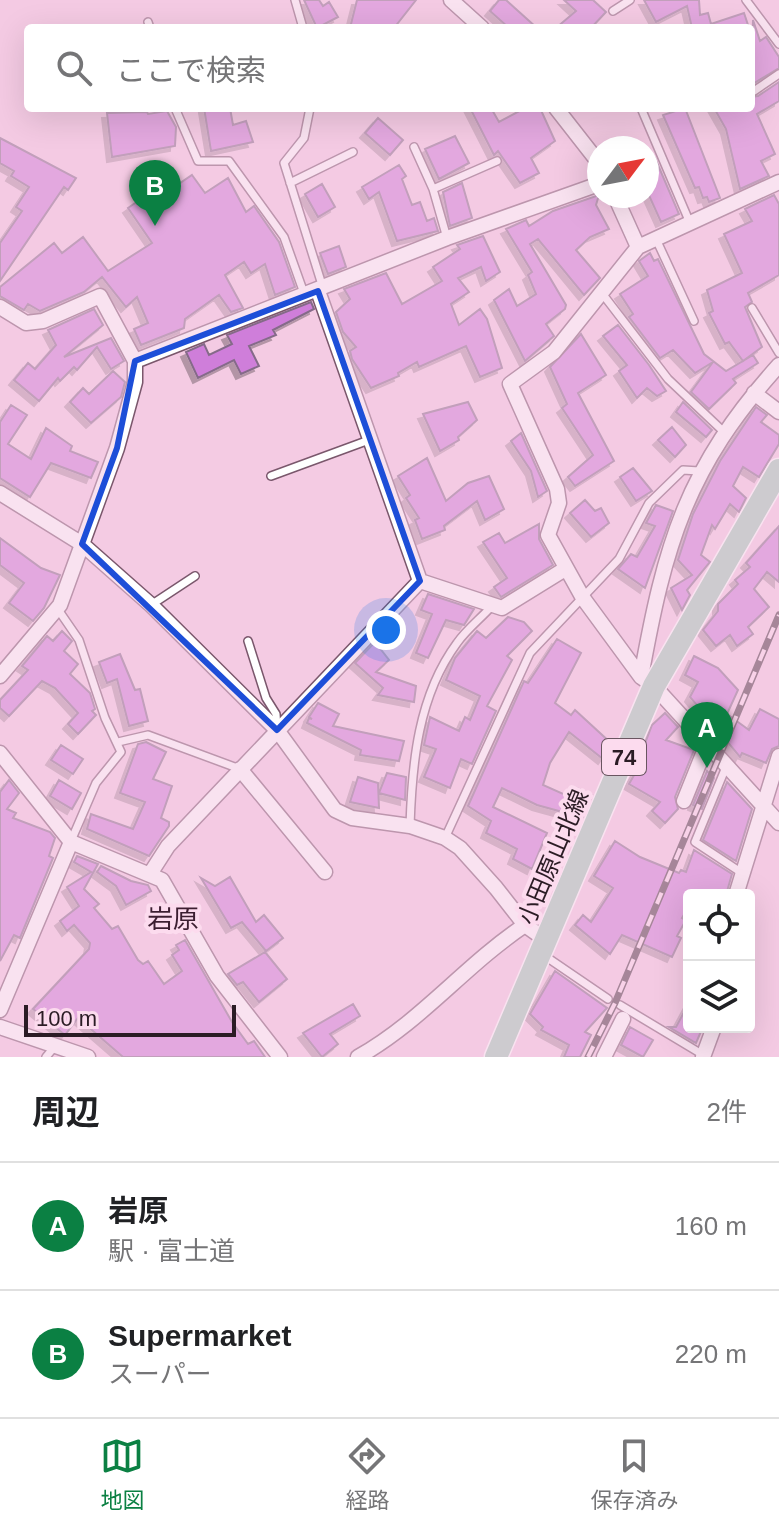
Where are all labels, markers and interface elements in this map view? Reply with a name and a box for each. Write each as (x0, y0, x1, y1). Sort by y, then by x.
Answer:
search box (24, 24, 755, 112)
icon: search (52, 46, 96, 90)
text: ここで検索 (116, 54, 266, 87)
north arrow (587, 136, 659, 208)
pin: B (129, 160, 181, 226)
your location (366, 610, 406, 650)
pin: A (681, 702, 733, 768)
road number: 74 (602, 739, 646, 775)
street label: 小田原山北線 (512, 785, 594, 929)
map controls (683, 889, 755, 1033)
button: locate (683, 889, 755, 961)
district label: 岩原 (147, 904, 199, 934)
button: layers (683, 961, 755, 1033)
scale bar (24, 1001, 236, 1037)
text: 100 m (36, 1006, 97, 1031)
text: 周辺 (32, 1093, 100, 1131)
text: 2件 (707, 1097, 747, 1127)
text: 岩原 (108, 1194, 168, 1227)
text: A (49, 1211, 67, 1241)
text: 160 m (675, 1211, 747, 1241)
text: 駅 · 富士道 (108, 1236, 235, 1266)
text: Supermarket (108, 1319, 291, 1352)
text: B (49, 1339, 67, 1369)
text: 220 m (675, 1339, 747, 1369)
text: スーパー (108, 1359, 212, 1389)
tab: 地図 (100, 1434, 145, 1514)
tab: 経路 (345, 1434, 390, 1514)
tab: 保存済み (590, 1434, 679, 1514)

